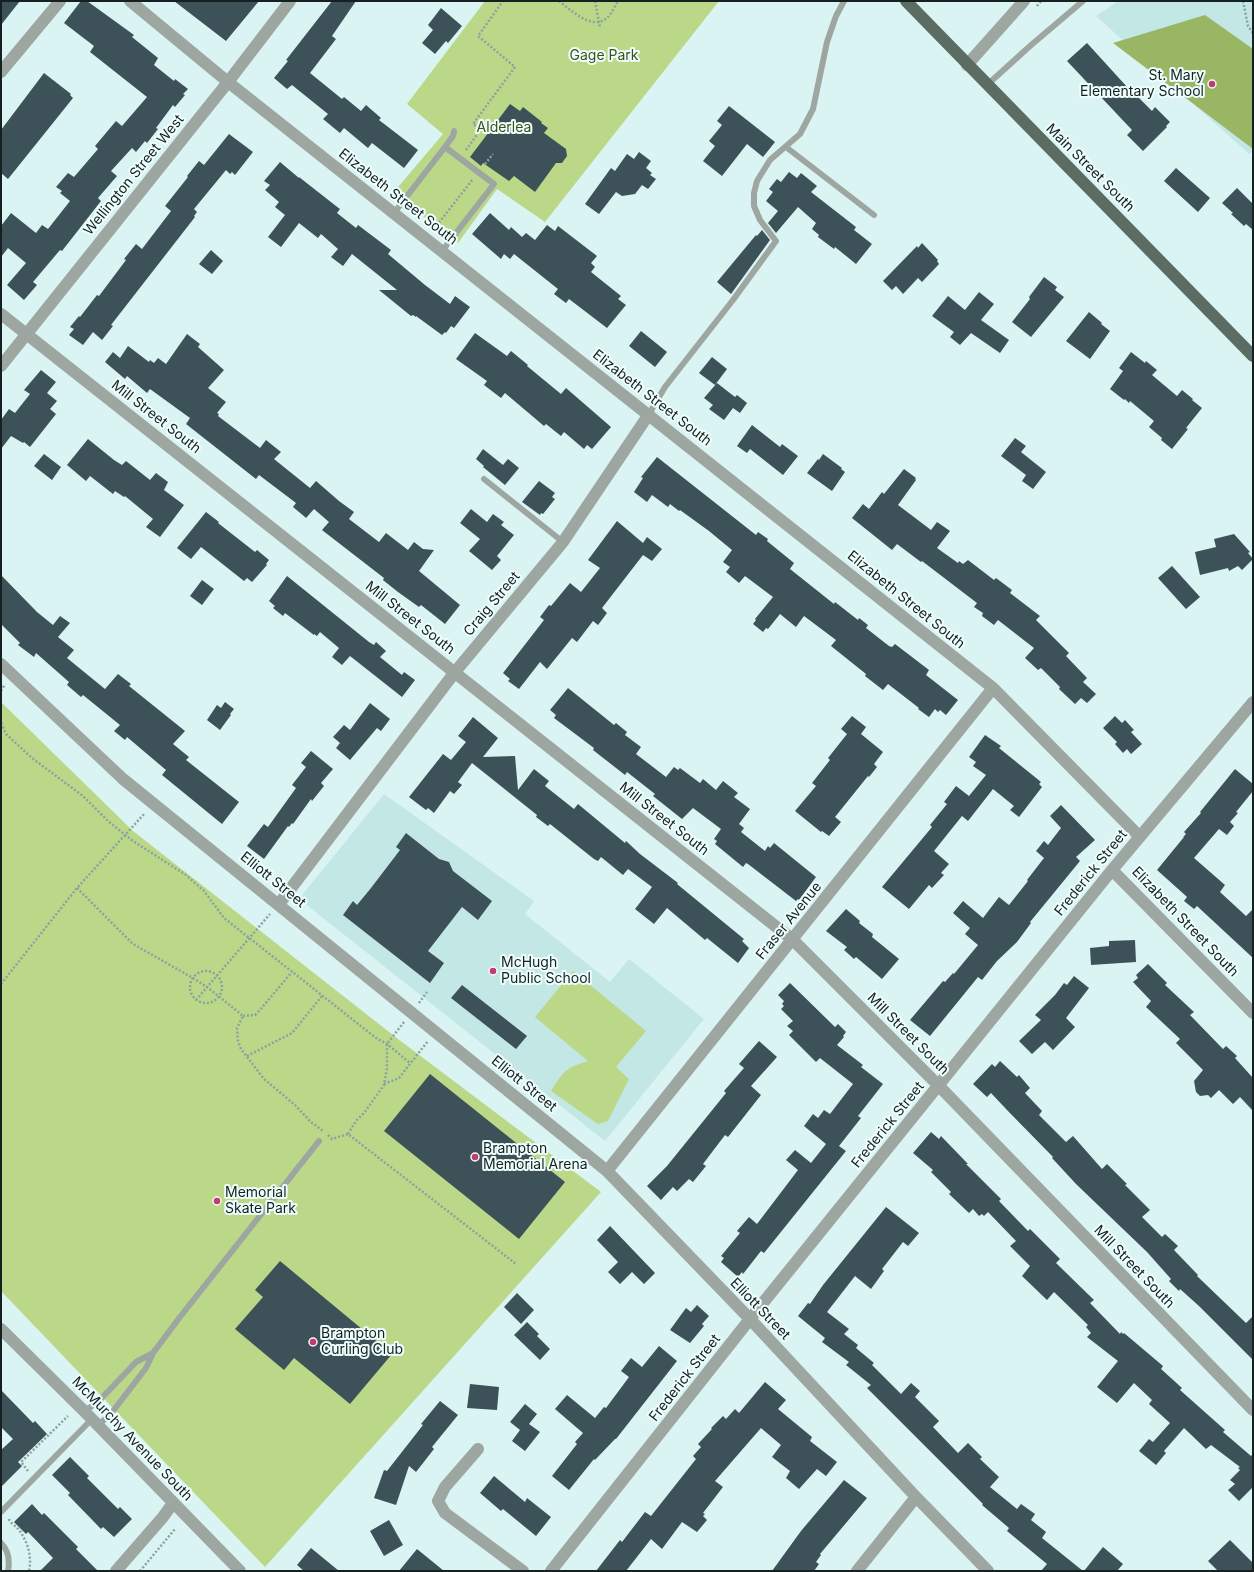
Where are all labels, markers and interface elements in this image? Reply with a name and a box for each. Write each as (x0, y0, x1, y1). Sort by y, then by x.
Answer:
park label: Gage Park (570, 48, 638, 64)
place label: St. Mary Elementary School (1080, 68, 1204, 100)
marker: St. Mary Elementary School (1207, 79, 1217, 89)
street label: Wellington Street West (80, 111, 188, 239)
park label: Alderlea (477, 120, 531, 136)
street label: Main Street South (1042, 120, 1138, 216)
street label: Elizabeth Street South (335, 145, 461, 249)
street label: Elizabeth Street South (589, 346, 715, 450)
street label: Mill Street South (108, 377, 204, 457)
street label: Elizabeth Street South (844, 547, 968, 653)
street label: Craig Street (460, 568, 524, 640)
street label: Mill Street South (362, 578, 458, 658)
street label: Mill Street South (616, 779, 712, 859)
street label: Frederick Street (1051, 827, 1131, 919)
street label: Elliott Street (237, 849, 309, 911)
street label: Elizabeth Street South (1128, 864, 1242, 980)
street label: Fraser Avenue (753, 879, 825, 963)
place label: McHugh Public School (501, 955, 591, 988)
marker: McHugh Public School (488, 966, 498, 976)
street label: Mill Street South (864, 990, 952, 1078)
street label: Elliott Street (488, 1053, 560, 1115)
street label: Frederick Street (848, 1079, 928, 1171)
place label: Brampton Memorial Arena (483, 1141, 588, 1174)
marker: Brampton Memorial Arena (470, 1152, 480, 1162)
place label: Memorial Skate Park (225, 1185, 296, 1218)
marker: Memorial Skate Park (212, 1196, 222, 1206)
street label: Mill Street South (1090, 1222, 1178, 1312)
street label: Elliott Street (726, 1275, 794, 1343)
place label: Brampton Curling Club (321, 1326, 403, 1358)
street label: Frederick Street (646, 1331, 724, 1425)
marker: Brampton Curling Club (308, 1337, 318, 1347)
street label: McMurchy Avenue South (68, 1373, 196, 1505)

